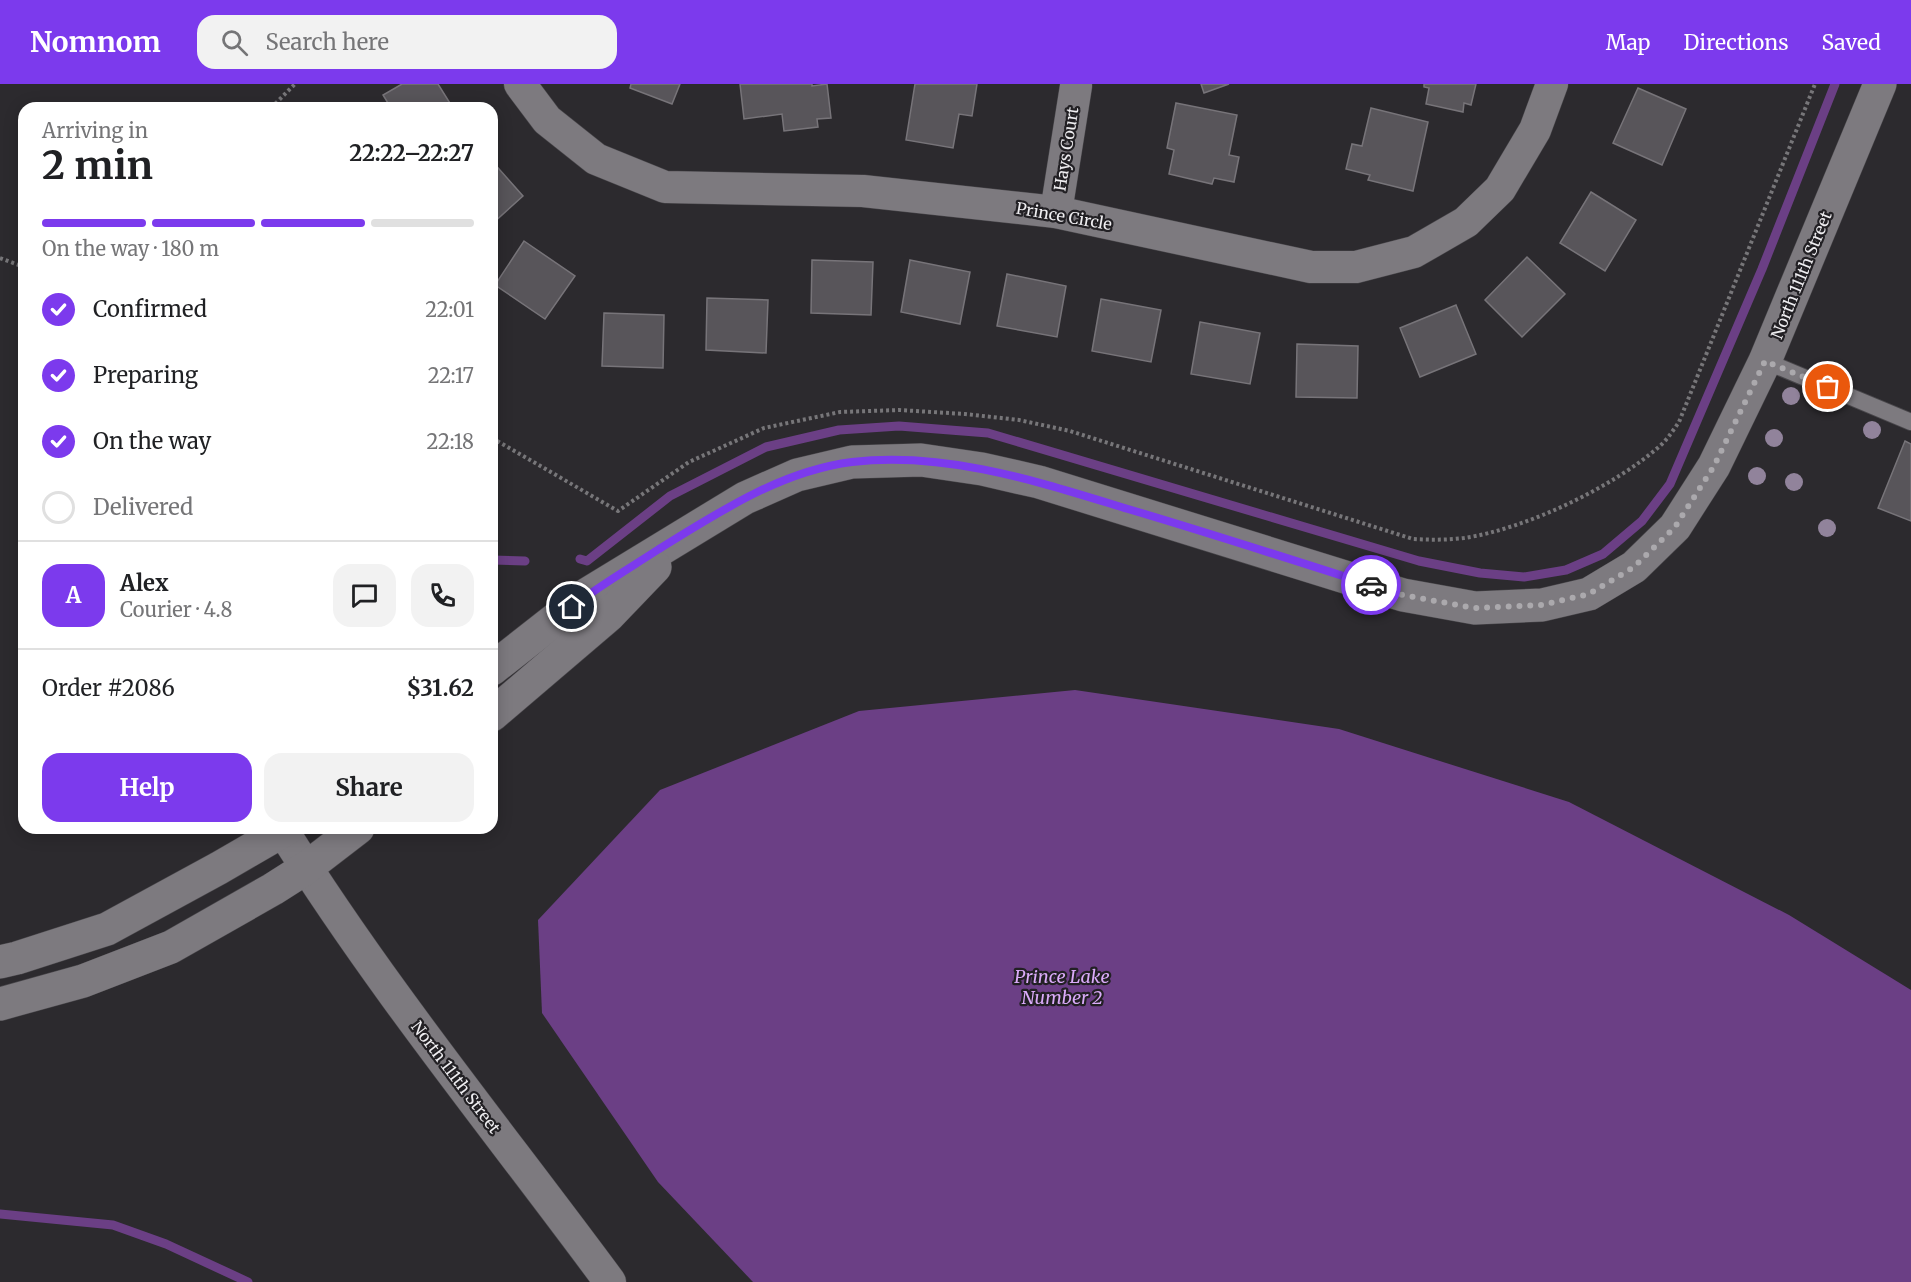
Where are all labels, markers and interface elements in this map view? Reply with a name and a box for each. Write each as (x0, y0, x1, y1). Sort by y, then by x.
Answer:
search box (197, 15, 617, 69)
text: Nomnom (30, 24, 161, 60)
icon: search (218, 26, 251, 59)
text: Search here (266, 28, 389, 56)
text: Map (1606, 29, 1650, 56)
text: Directions (1683, 29, 1788, 56)
text: Saved (1821, 29, 1881, 56)
street label: Hays Court (1049, 105, 1083, 192)
text: Arriving in (42, 118, 148, 143)
text: 22:22–22:27 (349, 139, 474, 167)
text: 2 min (42, 141, 153, 190)
street label: Prince Circle (1015, 198, 1113, 234)
street label: North 111th Street (1766, 208, 1836, 342)
text: On the way · 180 m (42, 236, 219, 261)
icon: check (42, 293, 75, 326)
text: Confirmed (93, 295, 207, 323)
text: 22:01 (425, 297, 474, 322)
icon: check (42, 359, 75, 392)
text: Preparing (93, 361, 198, 389)
pin (1802, 361, 1853, 412)
text: 22:17 (428, 363, 474, 388)
icon: bag (1811, 370, 1844, 403)
icon: check (42, 425, 75, 458)
text: On the way (93, 427, 211, 455)
text: 22:18 (427, 429, 474, 454)
text: Delivered (93, 493, 193, 521)
courier (1341, 555, 1401, 615)
button: chat (333, 564, 396, 627)
button: phone (411, 564, 474, 627)
text: Alex (120, 569, 169, 597)
icon: car (1355, 569, 1388, 602)
text: A (66, 581, 81, 609)
pin (546, 581, 597, 632)
icon: home (555, 590, 588, 623)
text: Courier · 4.8 (120, 597, 232, 622)
text: Order #2086 (42, 674, 175, 702)
text: $31.62 (406, 674, 474, 702)
button: Help (42, 753, 252, 822)
button: Share (264, 753, 474, 822)
water label: Prince Lake Number 2 (1014, 965, 1110, 1009)
street label: North 111th Street (407, 1017, 505, 1138)

